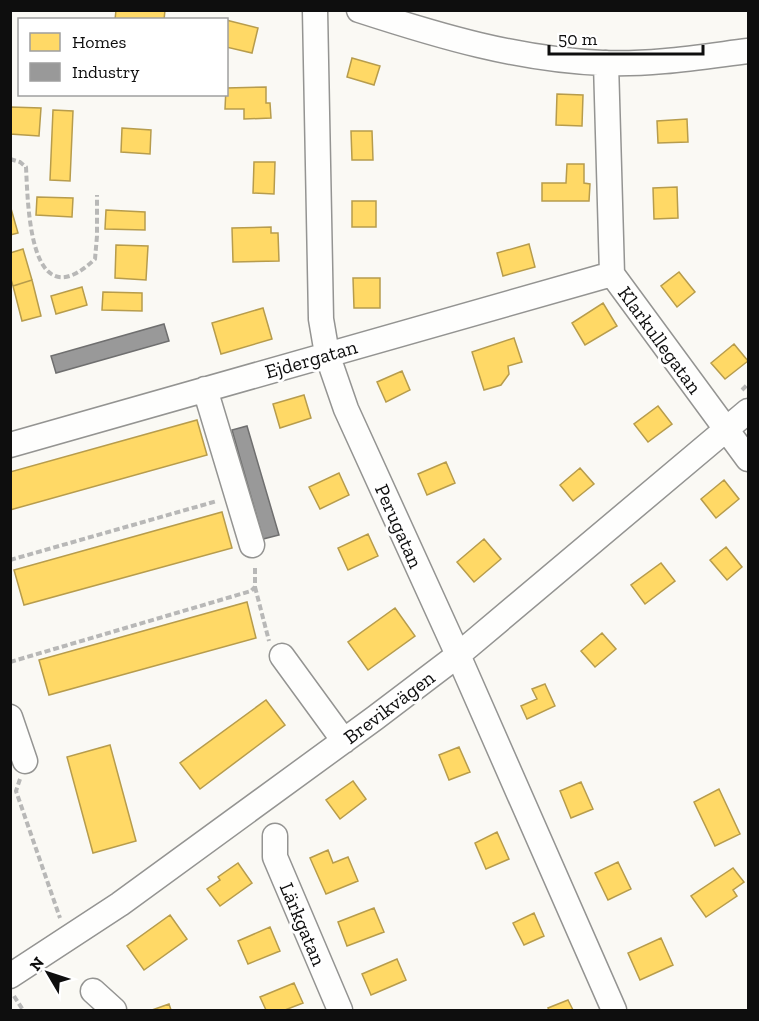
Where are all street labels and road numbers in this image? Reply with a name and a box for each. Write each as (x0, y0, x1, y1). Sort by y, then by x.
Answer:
street label: Klarkullegatan (613, 282, 707, 399)
street label: Ejdergatan (262, 334, 360, 384)
street label: Perugatan (370, 480, 428, 572)
street label: Brevikvägen (339, 665, 440, 749)
street label: Lärkgatan (275, 879, 331, 970)

